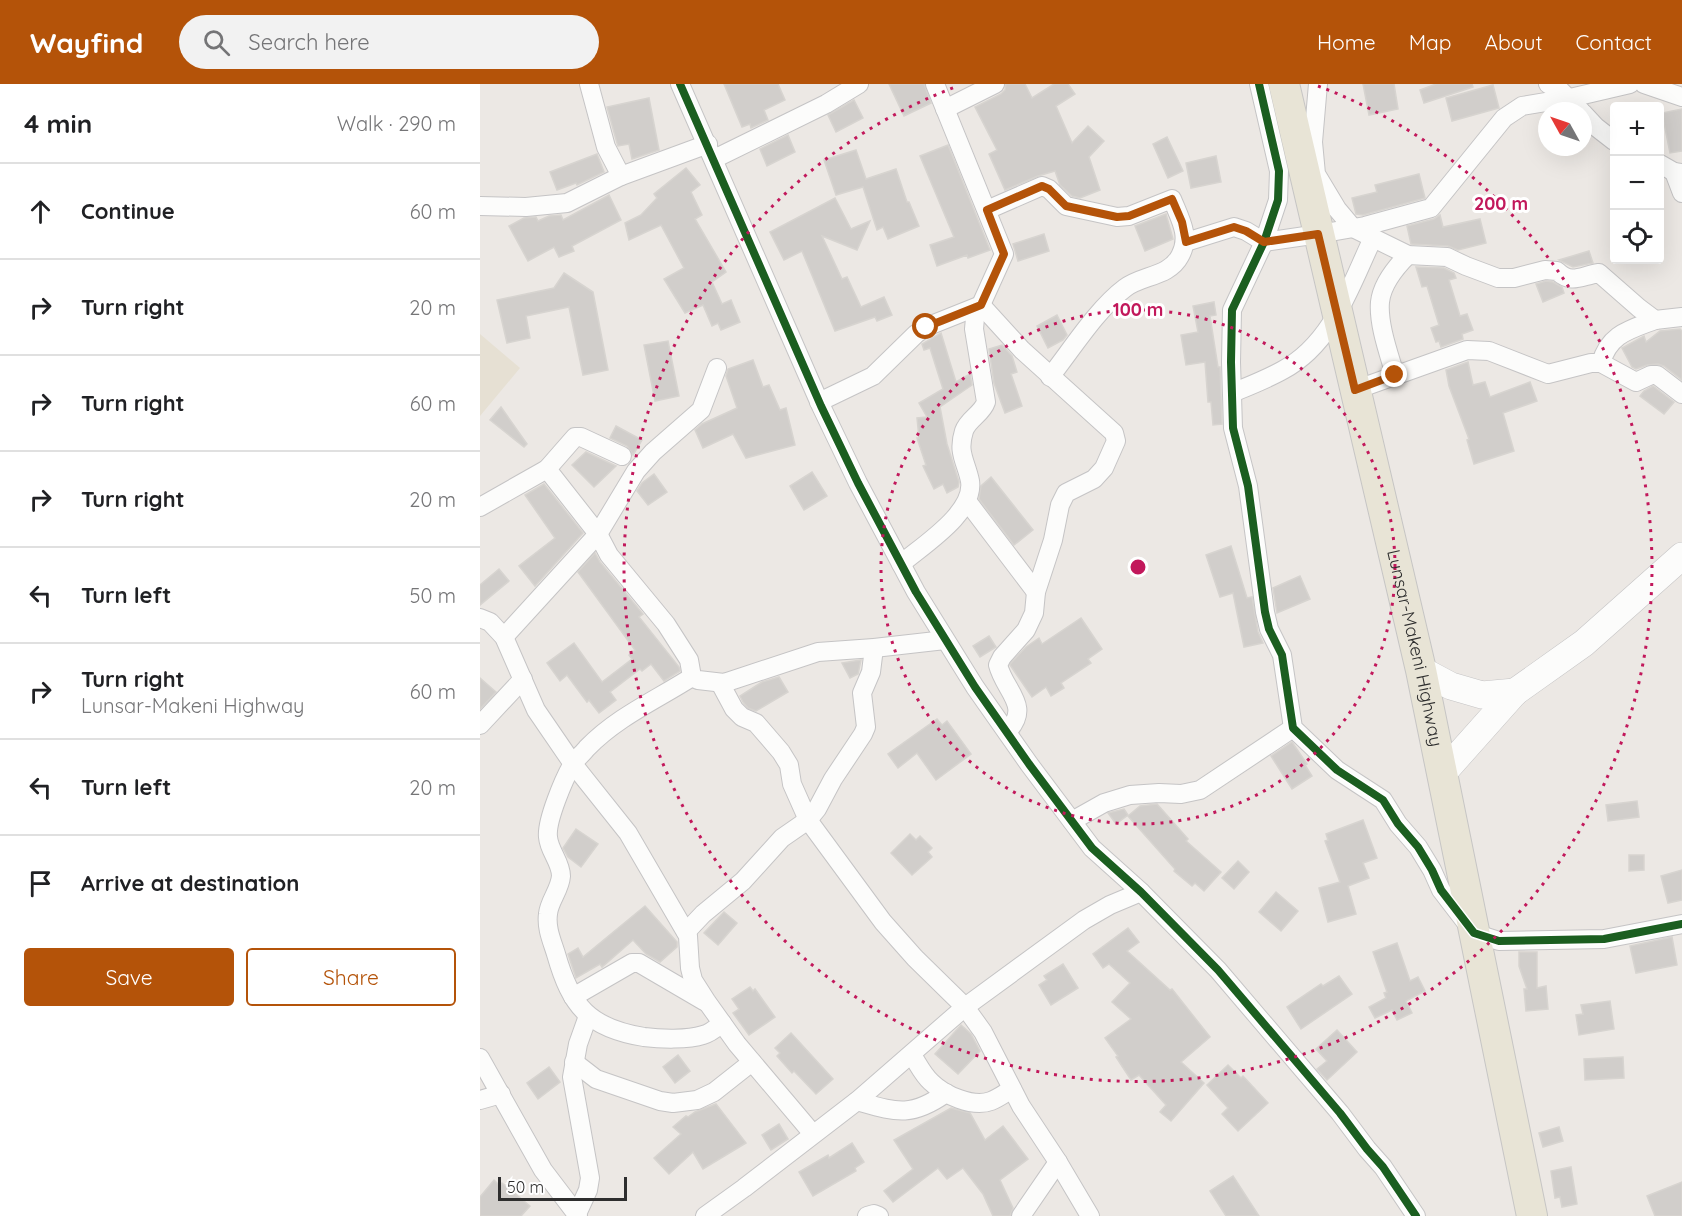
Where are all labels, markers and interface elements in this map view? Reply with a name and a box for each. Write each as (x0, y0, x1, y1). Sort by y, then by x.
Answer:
search box (179, 15, 599, 69)
text: Wayfind (30, 25, 143, 60)
icon: search (200, 26, 233, 59)
text: Search here (248, 28, 370, 56)
text: Home (1317, 29, 1376, 55)
text: Map (1409, 29, 1452, 55)
text: About (1485, 29, 1543, 55)
text: Contact (1576, 29, 1652, 55)
north arrow (1538, 102, 1592, 156)
map controls (1610, 102, 1664, 264)
button: + (1610, 102, 1664, 156)
text: 4 min (24, 107, 92, 140)
text: Walk · 290 m (337, 111, 456, 136)
button: − (1610, 156, 1664, 210)
text: 200 m (1474, 192, 1528, 215)
icon: ahead (24, 195, 57, 228)
text: Continue (81, 197, 175, 225)
text: 60 m (410, 199, 456, 224)
button: locate (1610, 210, 1664, 264)
icon: right (24, 291, 57, 324)
text: Turn right (81, 293, 185, 321)
text: 20 m (409, 295, 456, 320)
text: 100 m (1113, 298, 1163, 321)
route start (912, 313, 938, 339)
route end (1381, 361, 1407, 387)
icon: right (24, 387, 57, 420)
text: Turn right (81, 389, 185, 417)
text: 60 m (410, 391, 456, 416)
icon: right (24, 483, 57, 516)
text: Turn right (81, 485, 185, 513)
text: 20 m (409, 487, 456, 512)
street label: Lunsar-Makeni Highway (1382, 547, 1448, 748)
centre of rings (1128, 557, 1148, 577)
icon: left (24, 579, 57, 612)
text: Turn left (81, 581, 171, 609)
text: 50 m (410, 583, 456, 608)
text: Turn right (81, 665, 185, 693)
icon: right (24, 675, 57, 708)
text: 60 m (410, 679, 456, 704)
text: Lunsar-Makeni Highway (81, 693, 304, 718)
icon: left (24, 771, 57, 804)
text: Turn left (81, 773, 171, 801)
text: 20 m (409, 775, 456, 800)
icon: arrive (24, 867, 57, 900)
text: Arrive at destination (81, 869, 299, 897)
button: Save (24, 948, 234, 1006)
button: Share (246, 948, 456, 1006)
scale bar (498, 1174, 627, 1202)
text: 50 m (507, 1177, 544, 1197)

